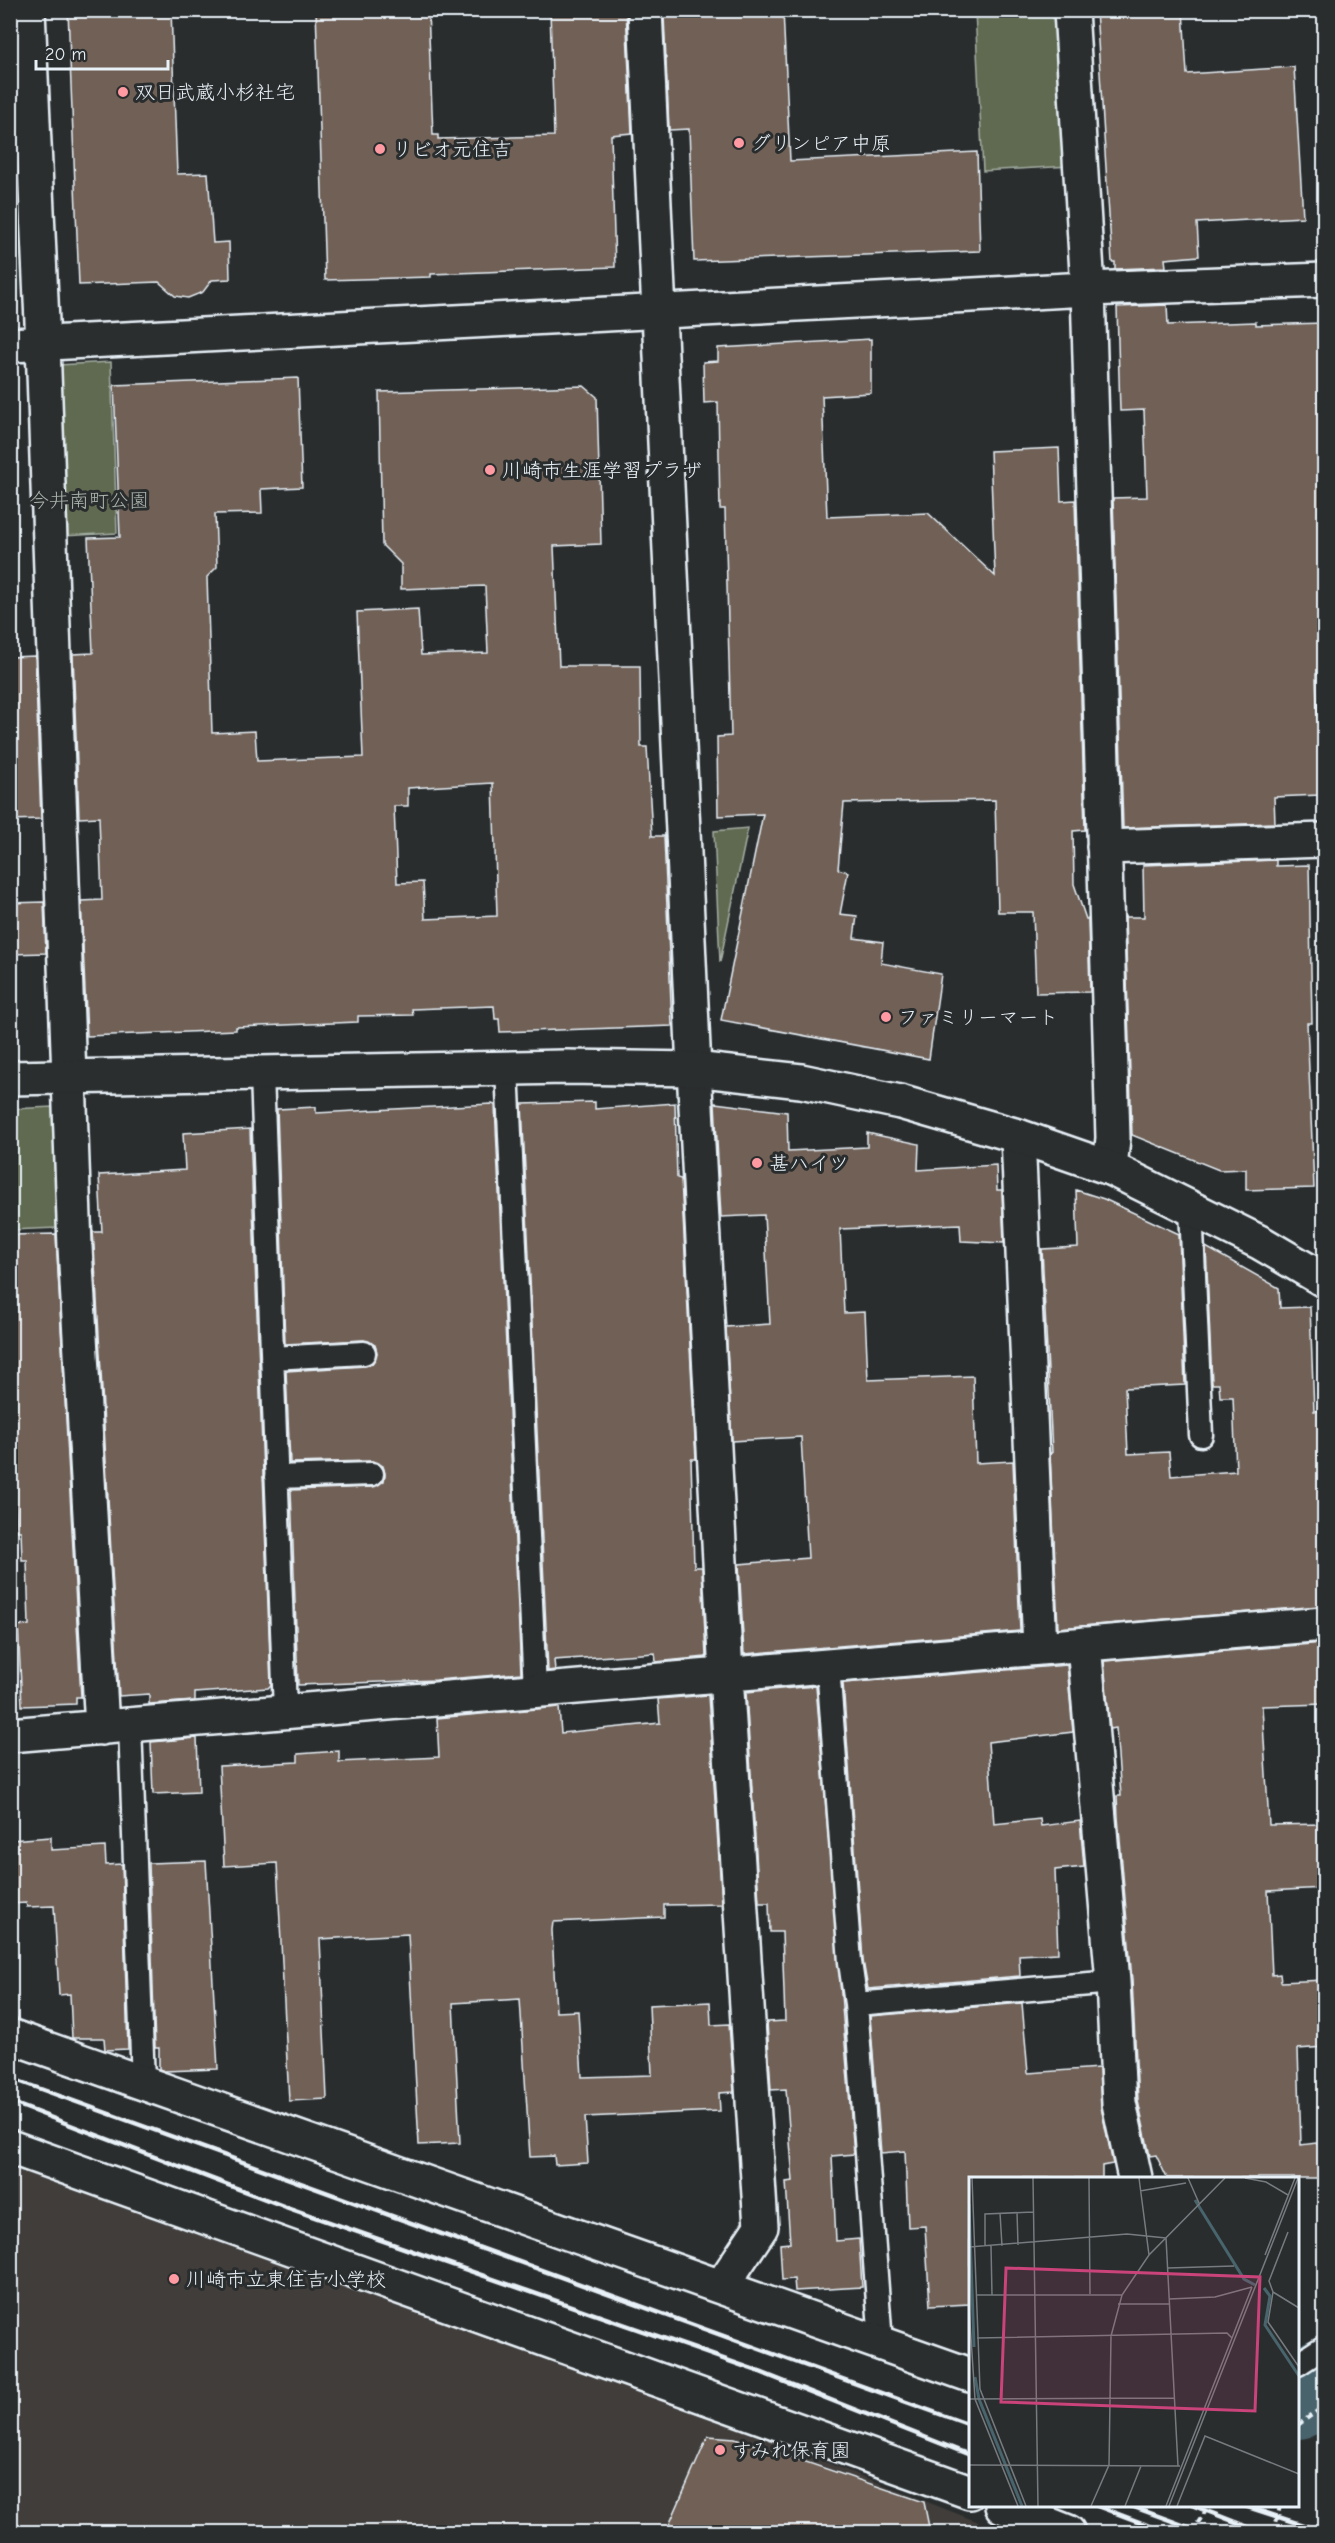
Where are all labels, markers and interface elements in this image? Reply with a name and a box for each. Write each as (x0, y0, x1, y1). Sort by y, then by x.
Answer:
scale bar (36, 33, 168, 71)
text: 20 m (45, 44, 86, 65)
place label: 双日武蔵小杉社宅 (135, 81, 295, 104)
marker: 双日武蔵小杉社宅 (116, 85, 130, 99)
place label: グリンピア中原 (751, 132, 891, 155)
marker: グリンピア中原 (732, 136, 746, 150)
place label: リビオ元住吉 (392, 138, 512, 161)
marker: リビオ元住吉 (373, 142, 387, 156)
place label: 川崎市生涯学習プラザ (502, 459, 702, 482)
marker: 川崎市生涯学習プラザ (483, 463, 497, 477)
park label: 今井南町公園 (29, 489, 149, 512)
place label: ファミリーマート (898, 1006, 1058, 1029)
marker: ファミリーマート (879, 1010, 893, 1024)
place label: 甚ハイツ (769, 1152, 849, 1175)
marker: 甚ハイツ (750, 1156, 764, 1170)
inset map (969, 2177, 1299, 2507)
place label: 川崎市立東住吉小学校 (186, 2268, 386, 2291)
marker: 川崎市立東住吉小学校 (167, 2272, 181, 2286)
place label: すみれ保育園 (732, 2439, 850, 2462)
marker: すみれ保育園 (713, 2443, 727, 2457)

